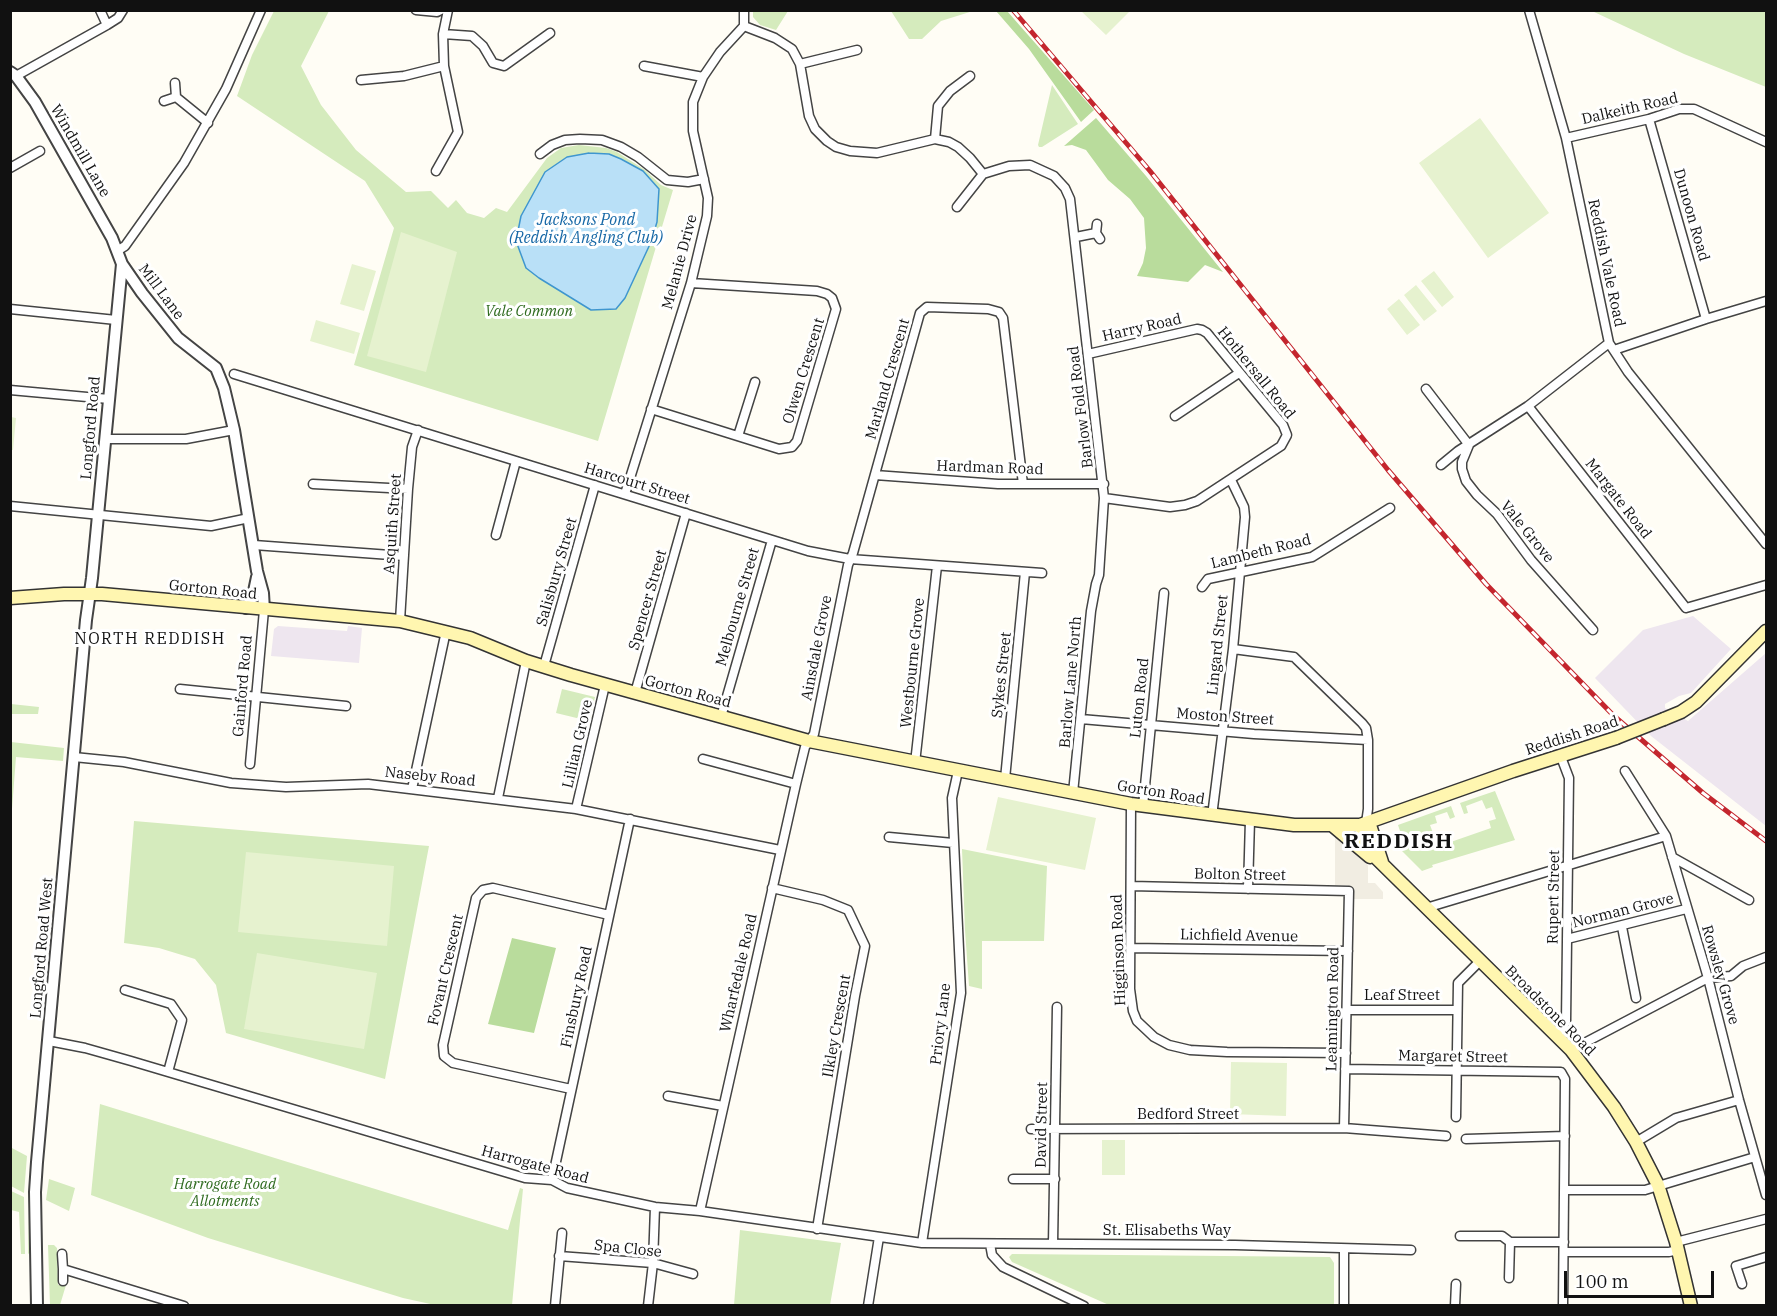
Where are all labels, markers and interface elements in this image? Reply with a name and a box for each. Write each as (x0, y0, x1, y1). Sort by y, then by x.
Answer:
street label: Dalkeith Road (1580, 89, 1680, 129)
street label: Windmill Lane (46, 101, 114, 201)
street label: Dunoon Road (1669, 167, 1713, 263)
street label: Reddish Vale Road (1584, 197, 1628, 329)
water label: Jacksons Pond (Reddish Angling Club) (509, 210, 663, 248)
street label: Melanie Drive (659, 213, 701, 311)
street label: Mill Lane (134, 261, 188, 323)
park label: Vale Common (485, 303, 573, 321)
street label: Harry Road (1101, 310, 1183, 346)
street label: Olwen Crescent (779, 316, 829, 426)
street label: Marland Crescent (862, 317, 914, 441)
street label: Hothersall Road (1213, 323, 1299, 423)
street label: Barlow Fold Road (1065, 345, 1097, 469)
street label: Longford Road (78, 376, 104, 480)
street label: Margate Road (1581, 455, 1655, 543)
street label: Hardman Road (936, 457, 1044, 479)
street label: Harcourt Street (582, 459, 692, 509)
street label: Asquith Street (381, 473, 405, 575)
street label: Vale Grove (1496, 497, 1558, 567)
street label: Salisbury Street (533, 515, 581, 629)
street label: Lambeth Road (1209, 531, 1313, 573)
street label: Melbourne Street (712, 546, 764, 668)
street label: Spencer Street (625, 548, 671, 652)
street label: Gorton Road (168, 576, 258, 604)
street label: Ainsdale Grove (798, 594, 836, 702)
street label: Lingard Street (1204, 594, 1232, 696)
street label: Westbourne Grove (897, 597, 929, 729)
street label: Barlow Lane North (1056, 615, 1086, 749)
district label: NORTH REDDISH (74, 629, 226, 649)
street label: Sykes Street (989, 631, 1015, 719)
street label: Gainford Road (230, 634, 256, 738)
street label: Luton Road (1127, 657, 1153, 739)
street label: Gorton Road (643, 672, 733, 712)
street label: Lillian Grove (559, 698, 597, 790)
street label: Moston Street (1176, 705, 1274, 729)
street label: Reddish Road (1523, 712, 1621, 760)
street label: Naseby Road (384, 763, 476, 791)
street label: Gorton Road (1116, 777, 1206, 809)
district label: REDDISH (1344, 829, 1454, 855)
street label: Rupert Street (1544, 850, 1564, 944)
street label: Bolton Street (1194, 865, 1286, 885)
street label: Longford Road West (27, 877, 57, 1019)
street label: Norman Grove (1570, 890, 1676, 932)
street label: Higginson Road (1108, 894, 1130, 1006)
street label: Wharfedale Road (717, 912, 761, 1034)
street label: Fovant Crescent (424, 913, 468, 1027)
street label: Rowsley Grove (1697, 923, 1743, 1027)
street label: Lichfield Avenue (1180, 926, 1298, 946)
street label: Finsbury Road (557, 945, 597, 1049)
street label: Leamington Road (1323, 947, 1343, 1071)
street label: Broadstone Road (1501, 962, 1599, 1060)
street label: Ilkley Crescent (819, 973, 855, 1079)
street label: Priory Lane (927, 982, 955, 1066)
street label: Leaf Street (1364, 987, 1440, 1005)
street label: Margaret Street (1398, 1047, 1508, 1067)
street label: David Street (1032, 1082, 1052, 1168)
street label: Bedford Street (1137, 1106, 1239, 1124)
street label: Harrogate Road (479, 1142, 591, 1188)
park label: Harrogate Road Allotments (174, 1176, 276, 1211)
street label: St. Elisabeths Way (1103, 1222, 1231, 1240)
street label: Spa Close (593, 1237, 663, 1261)
scale bar (1567, 1259, 1717, 1297)
text: 100 m (1575, 1270, 1629, 1293)

